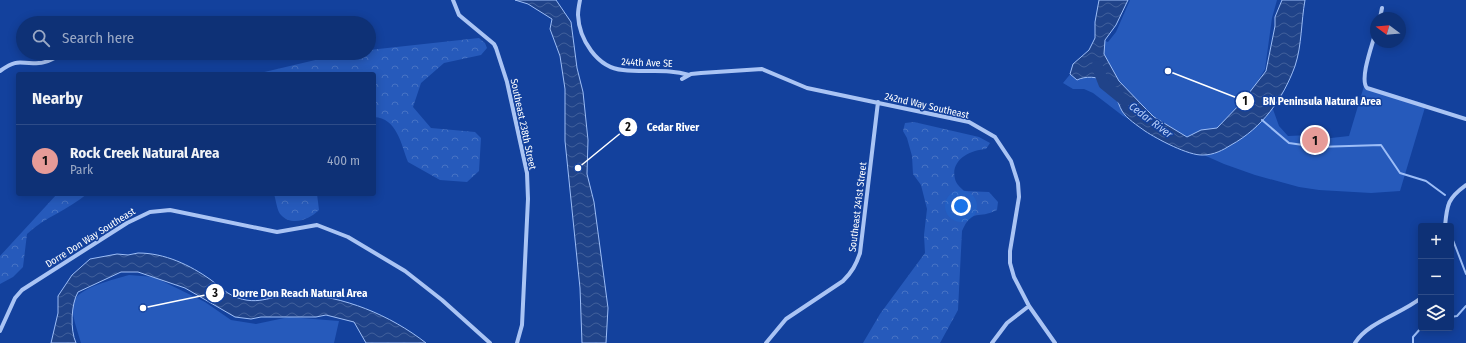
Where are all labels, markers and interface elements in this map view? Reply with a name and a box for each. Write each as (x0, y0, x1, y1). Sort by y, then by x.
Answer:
north arrow (1370, 12, 1406, 48)
search box (16, 16, 376, 60)
icon: search (30, 27, 52, 49)
text: Search here (62, 29, 134, 47)
street label: 244th Ave SE (621, 56, 673, 70)
street label: Southeast 238th Street (507, 77, 539, 172)
text: Nearby (32, 88, 83, 109)
street label: 242nd Way Southeast (883, 90, 971, 122)
callout: BN Peninsula Natural Area (1235, 90, 1389, 113)
text: 1 (1242, 94, 1248, 108)
text: BN Peninsula Natural Area (1263, 95, 1382, 108)
water label: Cedar River (1126, 100, 1176, 142)
callout: Cedar River (618, 115, 707, 138)
text: 2 (624, 120, 631, 134)
text: Cedar River (647, 121, 700, 134)
pin: 1 (1302, 125, 1328, 155)
text: Rock Creek Natural Area (70, 144, 219, 162)
text: 1 (42, 153, 48, 168)
text: 400 m (327, 153, 360, 168)
street label: Southeast 241st Street (847, 161, 870, 253)
text: Park (70, 162, 93, 177)
your location (951, 196, 971, 216)
street label: Dorre Don Way Southeast (43, 205, 138, 270)
map controls (1418, 223, 1454, 331)
button: + (1418, 223, 1454, 259)
button: − (1418, 259, 1454, 295)
callout: Dorre Don Reach Natural Area (205, 281, 376, 304)
text: 3 (211, 286, 218, 300)
text: Dorre Don Reach Natural Area (233, 287, 368, 300)
button: layers (1418, 295, 1454, 331)

